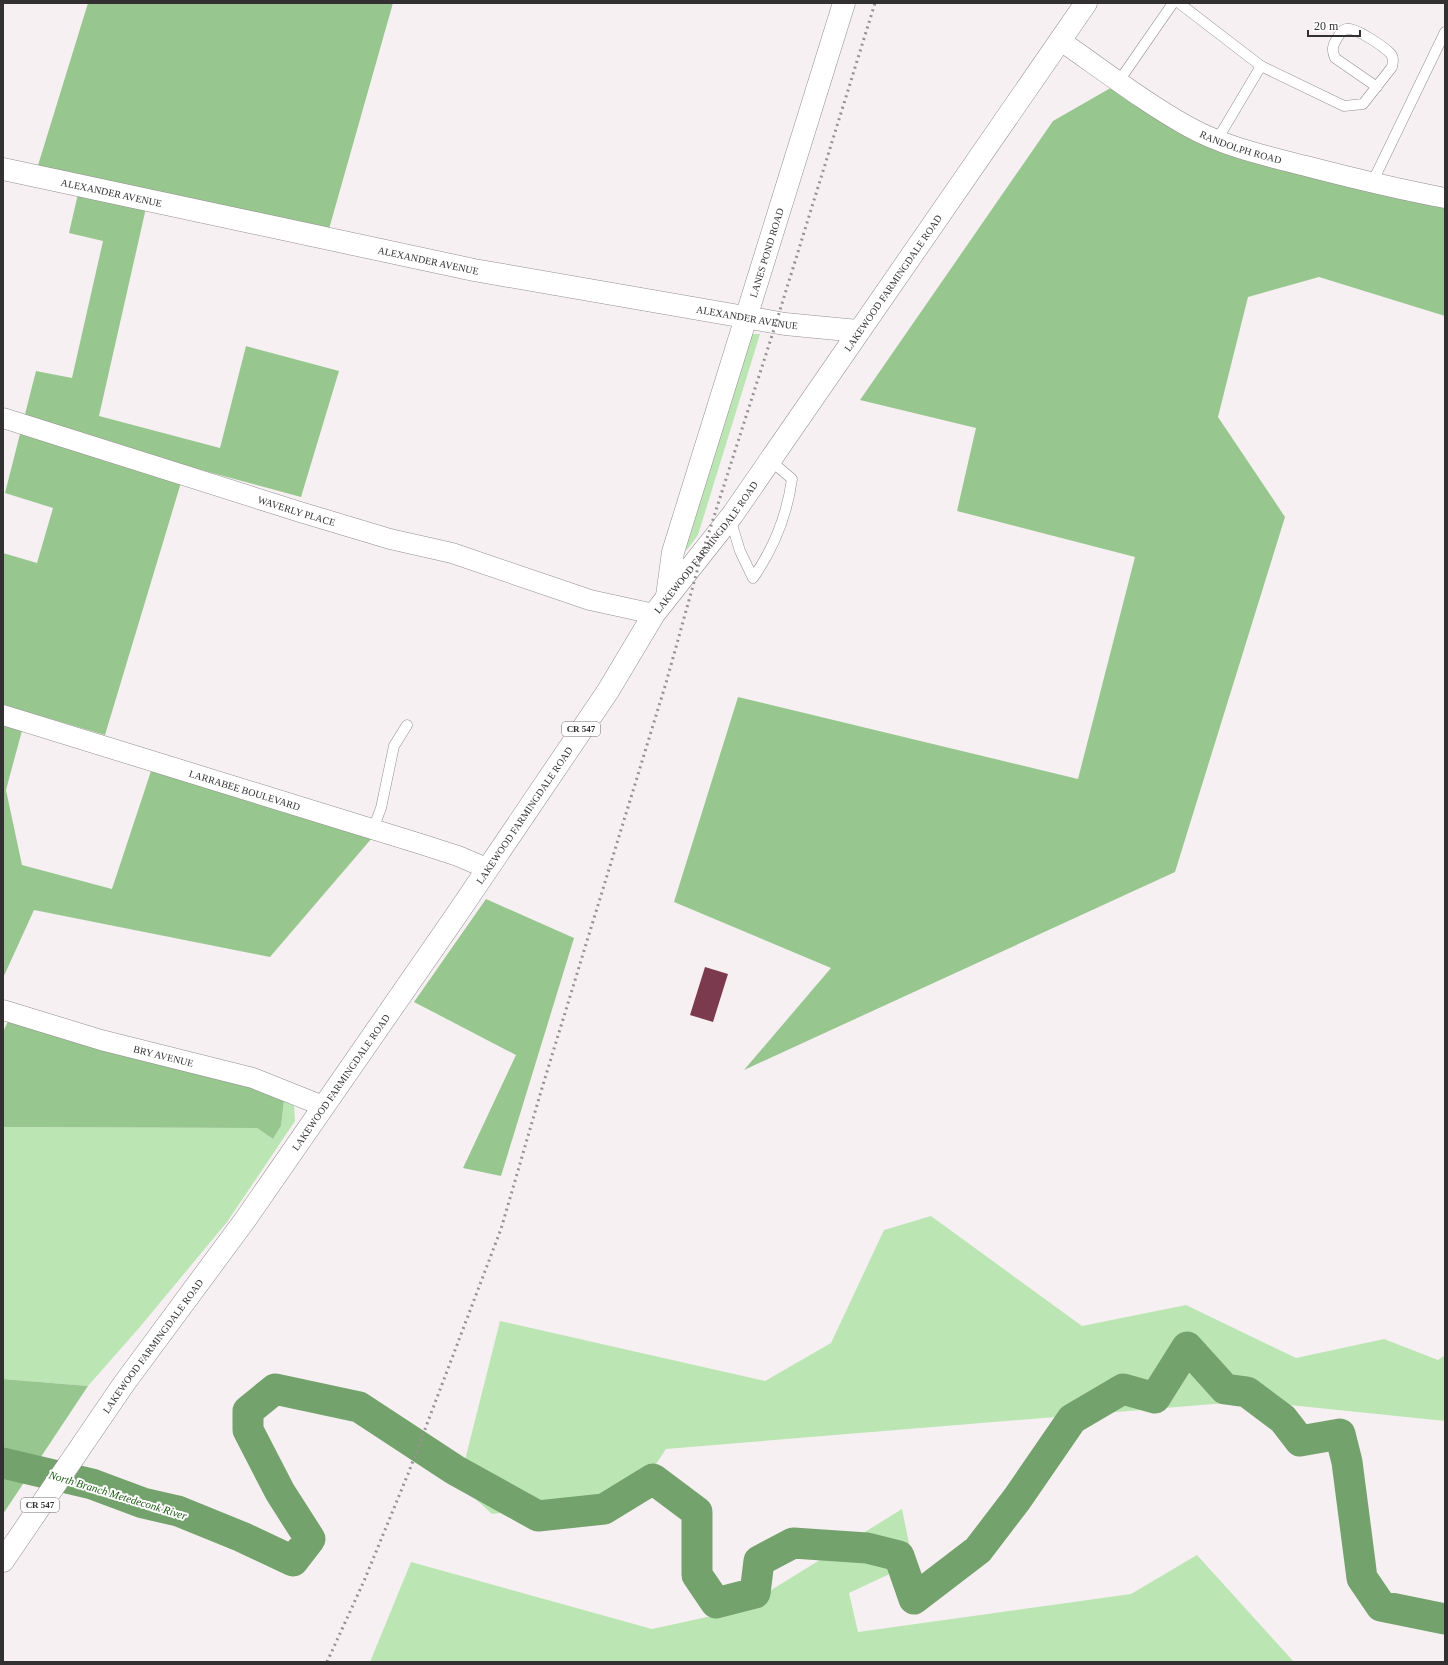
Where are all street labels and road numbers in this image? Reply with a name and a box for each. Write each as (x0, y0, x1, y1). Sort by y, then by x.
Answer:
street label: RANDOLPH ROAD (1198, 128, 1283, 165)
street label: ALEXANDER AVENUE (60, 176, 163, 208)
street label: LANES POND ROAD (747, 207, 785, 299)
street label: LAKEWOOD FARMINGDALE ROAD (842, 212, 944, 353)
street label: ALEXANDER AVENUE (377, 244, 480, 276)
street label: ALEXANDER AVENUE (696, 303, 799, 331)
street label: LAKEWOOD FARMINGDALE ROAD (651, 479, 760, 615)
street label: WAVERLY PLACE (257, 494, 337, 528)
road number: CR 547 (562, 722, 600, 736)
street label: LAKEWOOD FARMINGDALE ROAD (474, 744, 574, 886)
street label: LARRABEE BOULEVARD (188, 767, 302, 812)
street label: LAKEWOOD FARMINGDALE ROAD (290, 1012, 392, 1152)
street label: BRY AVENUE (132, 1043, 195, 1068)
street label: LAKEWOOD FARMINGDALE ROAD (100, 1277, 205, 1415)
road number: CR 547 (21, 1498, 59, 1512)

